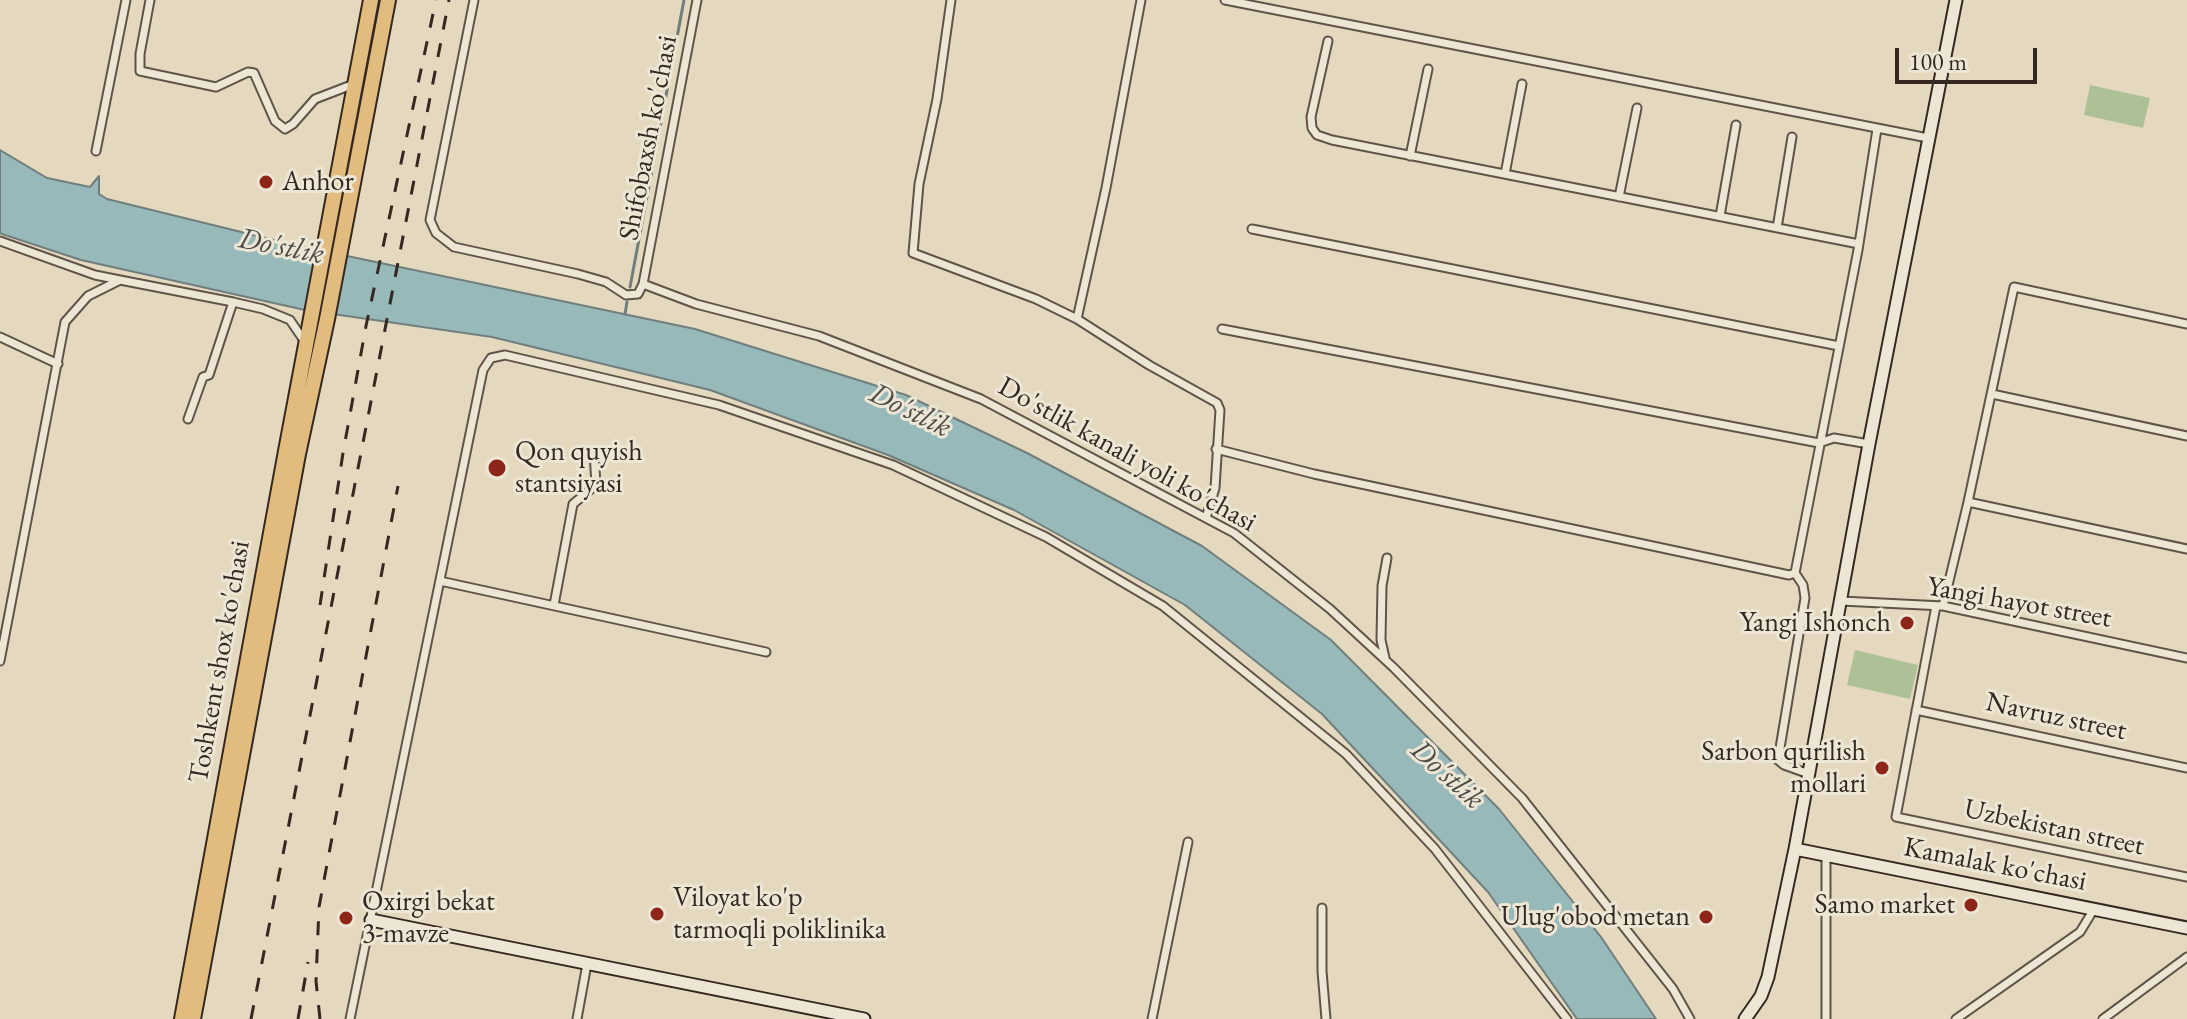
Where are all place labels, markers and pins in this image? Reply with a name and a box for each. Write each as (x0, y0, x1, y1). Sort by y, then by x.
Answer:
place label: Anhor (282, 165, 354, 199)
marker: Anhor (257, 173, 275, 191)
place label: Qon quyish stantsiyasi (515, 435, 643, 501)
marker: Qon quyish stantsiyasi (486, 457, 508, 479)
place label: Yangi Ishonch (1740, 606, 1891, 640)
marker: Yangi Ishonch (1898, 614, 1916, 632)
place label: Sarbon qurilish mollari (1701, 735, 1866, 801)
marker: Sarbon qurilish mollari (1873, 759, 1891, 777)
place label: Viloyat ko'p tarmoqli poliklinika (673, 881, 886, 947)
place label: Oxirgi bekat 3-mavze (362, 885, 495, 951)
place label: Samo market (1814, 888, 1955, 922)
marker: Samo market (1962, 896, 1980, 914)
place label: Ulug'obod metan (1501, 900, 1690, 934)
marker: Viloyat ko'p tarmoqli poliklinika (648, 905, 666, 923)
marker: Ulug'obod metan (1697, 908, 1715, 926)
marker: Oxirgi bekat 3-mavze (337, 909, 355, 927)

